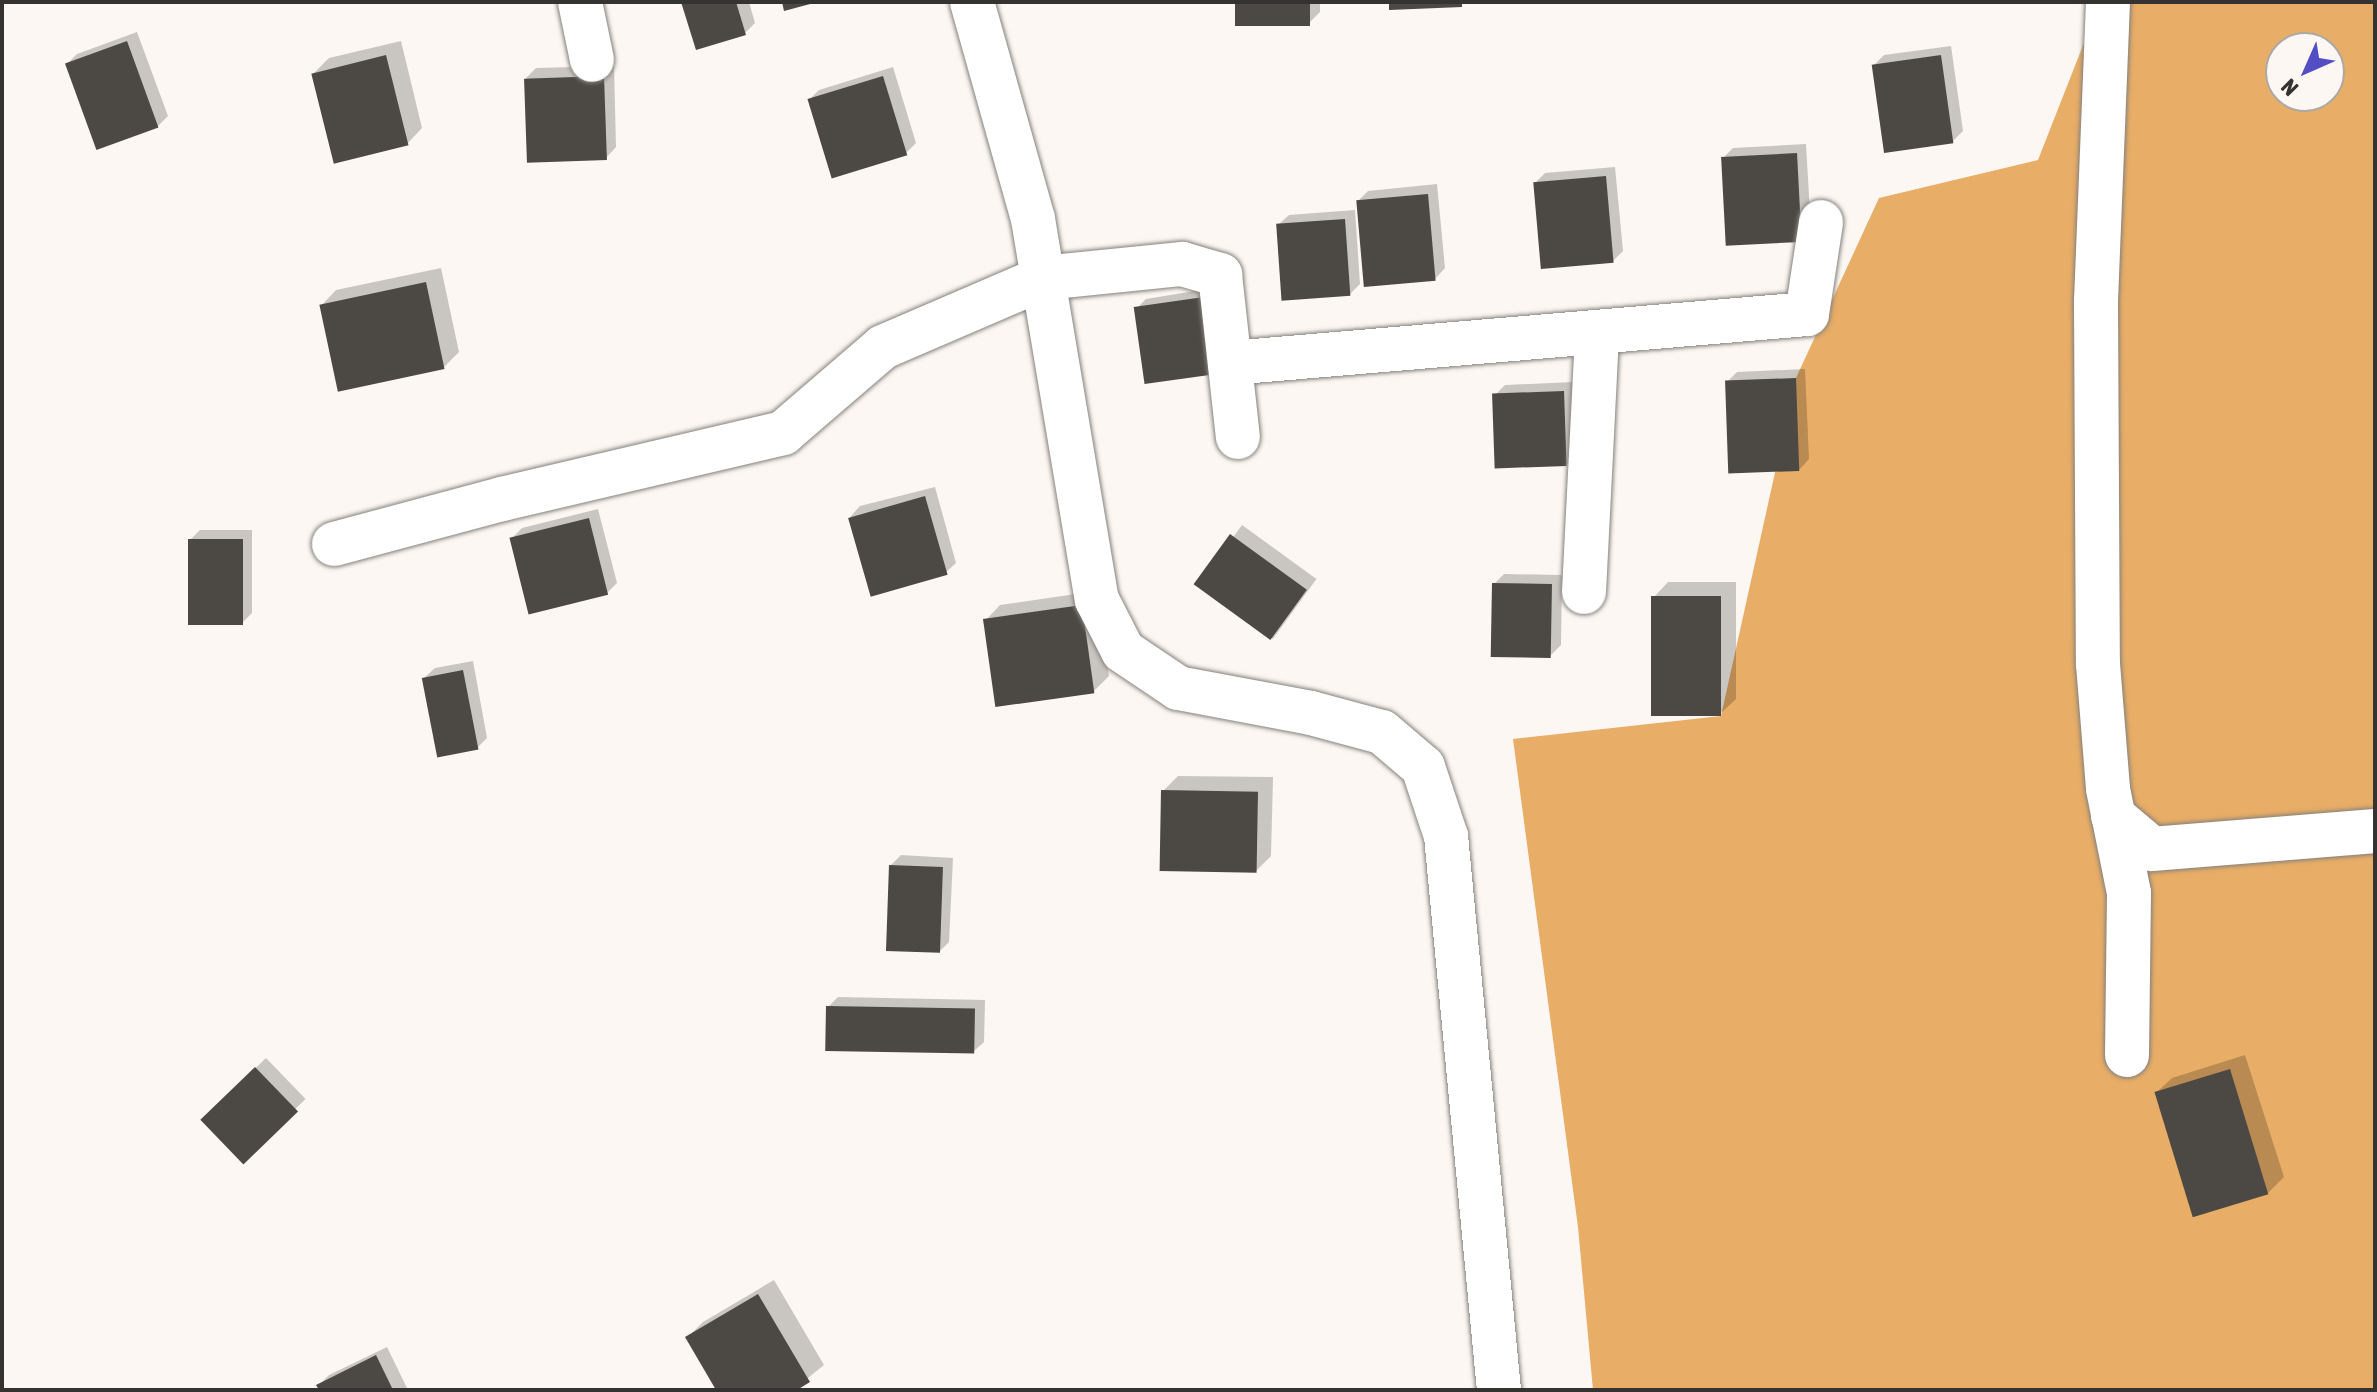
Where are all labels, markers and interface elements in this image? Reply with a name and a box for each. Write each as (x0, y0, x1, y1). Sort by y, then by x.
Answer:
north arrow (2265, 32, 2345, 112)
text: N (2276, 74, 2303, 101)

